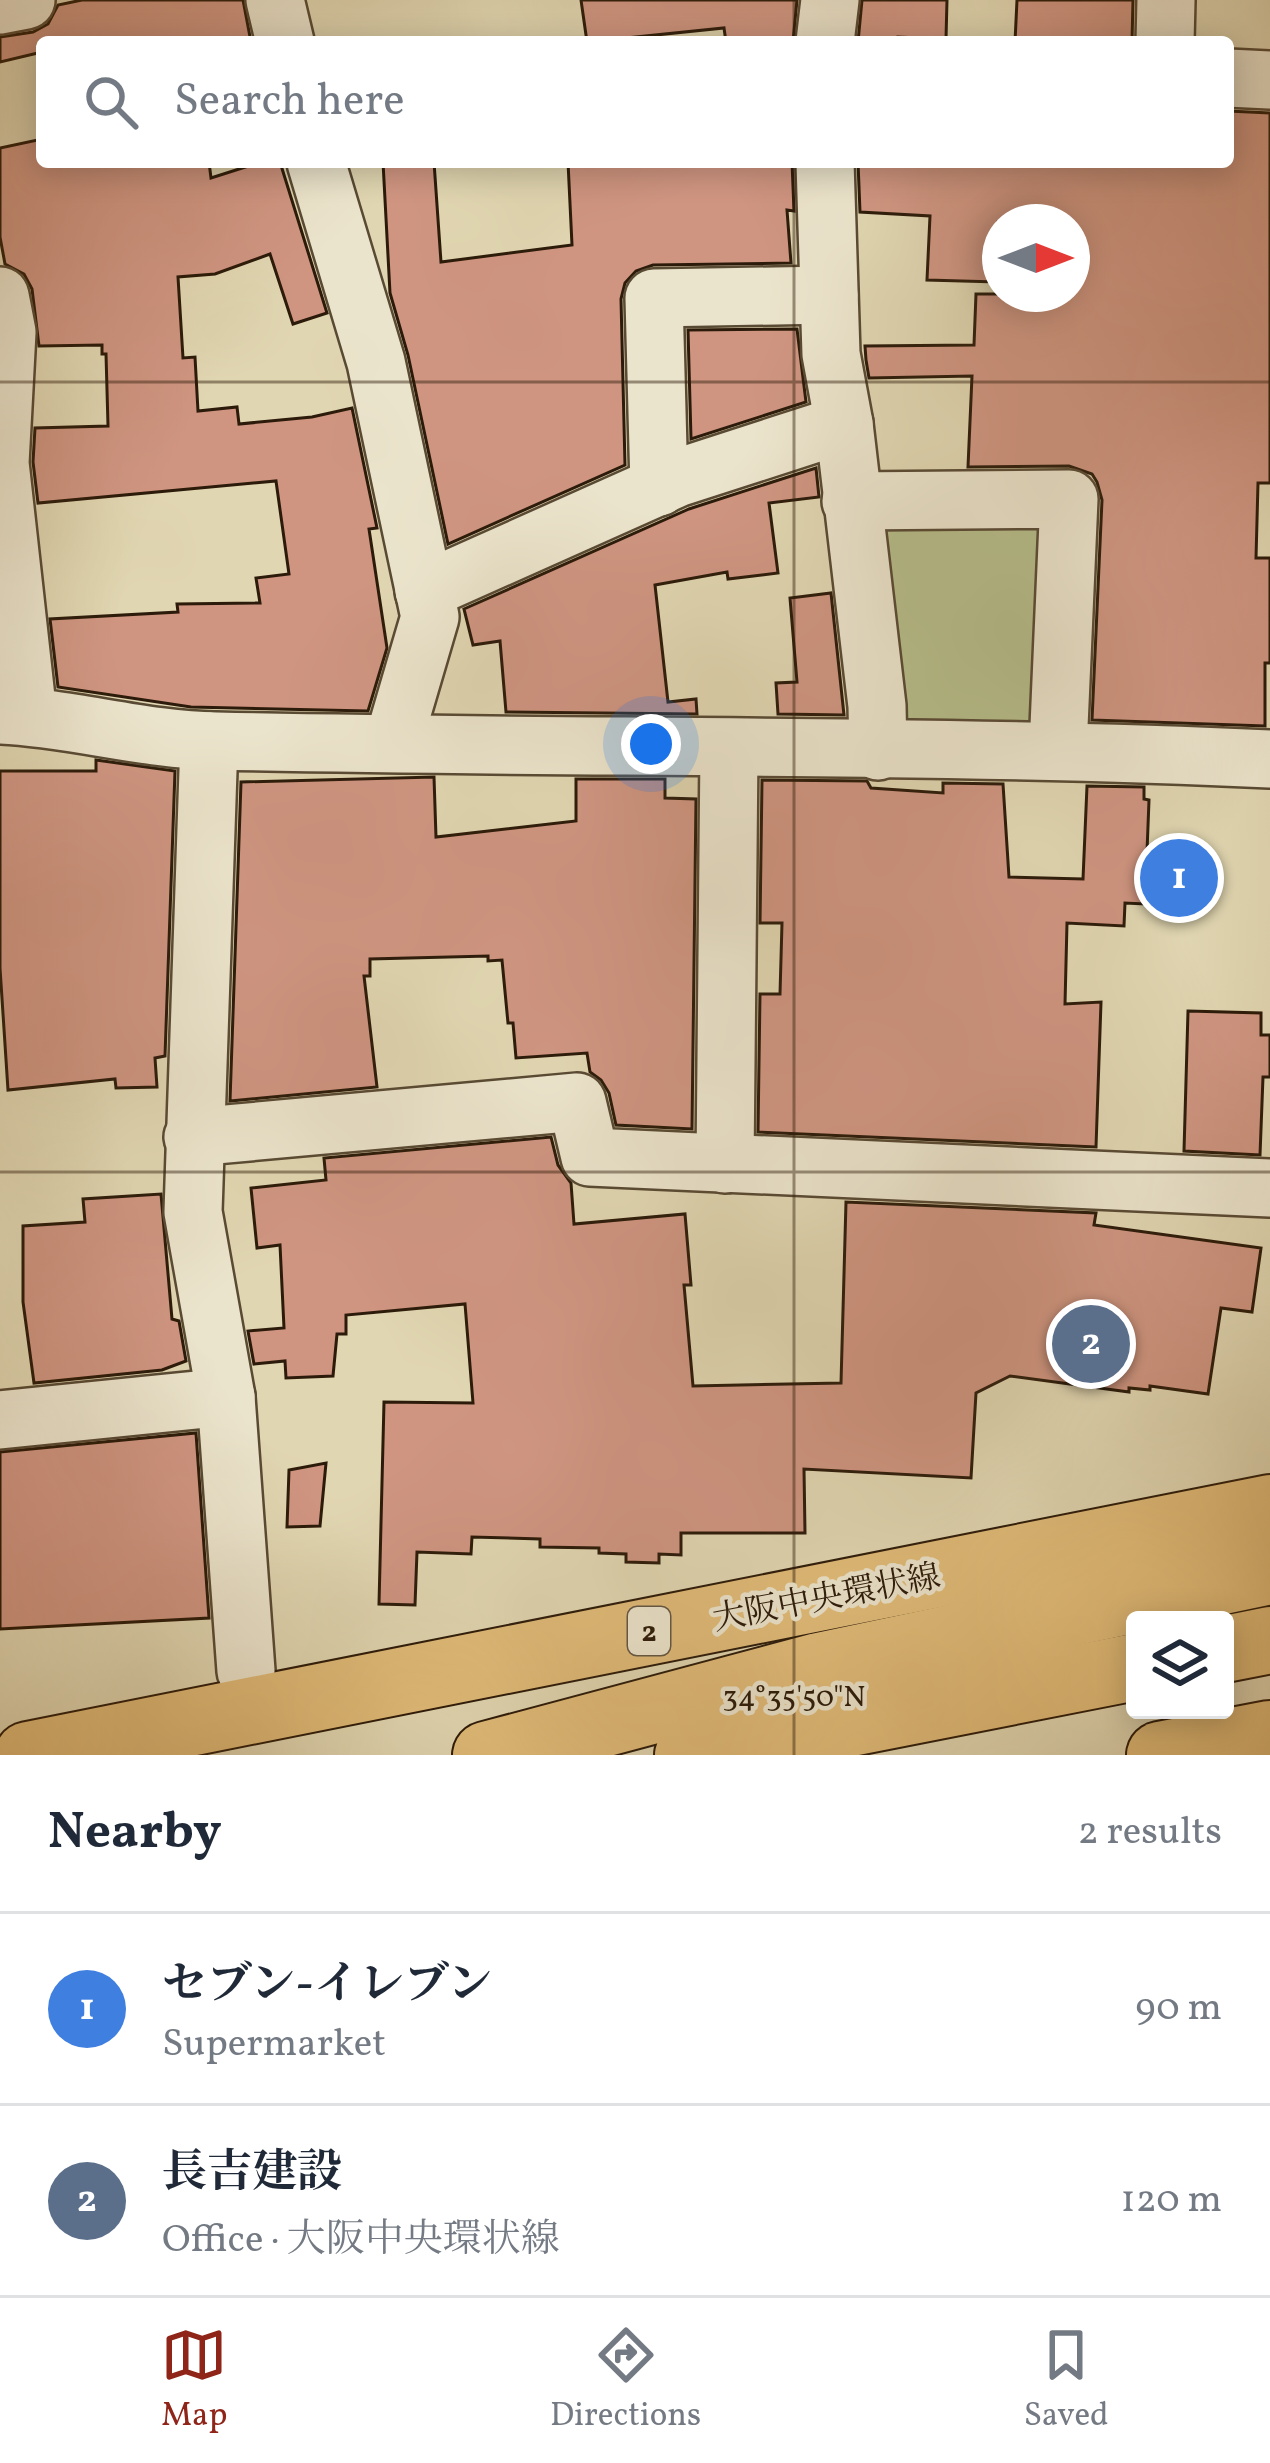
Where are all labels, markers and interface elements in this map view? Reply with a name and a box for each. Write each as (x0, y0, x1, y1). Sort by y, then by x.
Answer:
search box (36, 36, 1234, 168)
icon: search (78, 69, 144, 135)
text: Search here (174, 71, 405, 134)
north arrow (982, 204, 1090, 312)
your location (621, 714, 681, 774)
pin: 1 (1140, 833, 1218, 923)
pin: 2 (1052, 1299, 1130, 1389)
street label: 大阪中央環状線 (709, 1555, 945, 1645)
road number: 2 (628, 1607, 670, 1655)
map controls (1126, 1611, 1234, 1719)
button: layers (1126, 1611, 1234, 1719)
text: 34°35'50"N (722, 1677, 866, 1719)
text: Nearby (48, 1798, 222, 1869)
text: 2 results (1078, 1806, 1222, 1860)
text: セブン-イレブン (162, 1955, 492, 2018)
text: 1 (79, 1982, 95, 2036)
text: 90 m (1135, 1982, 1222, 2036)
text: Supermarket (162, 2018, 386, 2072)
text: 長吉建設 (162, 2143, 342, 2206)
text: 2 (77, 2174, 97, 2228)
text: 120 m (1121, 2174, 1222, 2228)
text: Office · 大阪中央環状線 (162, 2214, 560, 2268)
tab: Map (161, 2322, 227, 2440)
tab: Directions (550, 2322, 701, 2440)
tab: Saved (1024, 2322, 1109, 2440)

